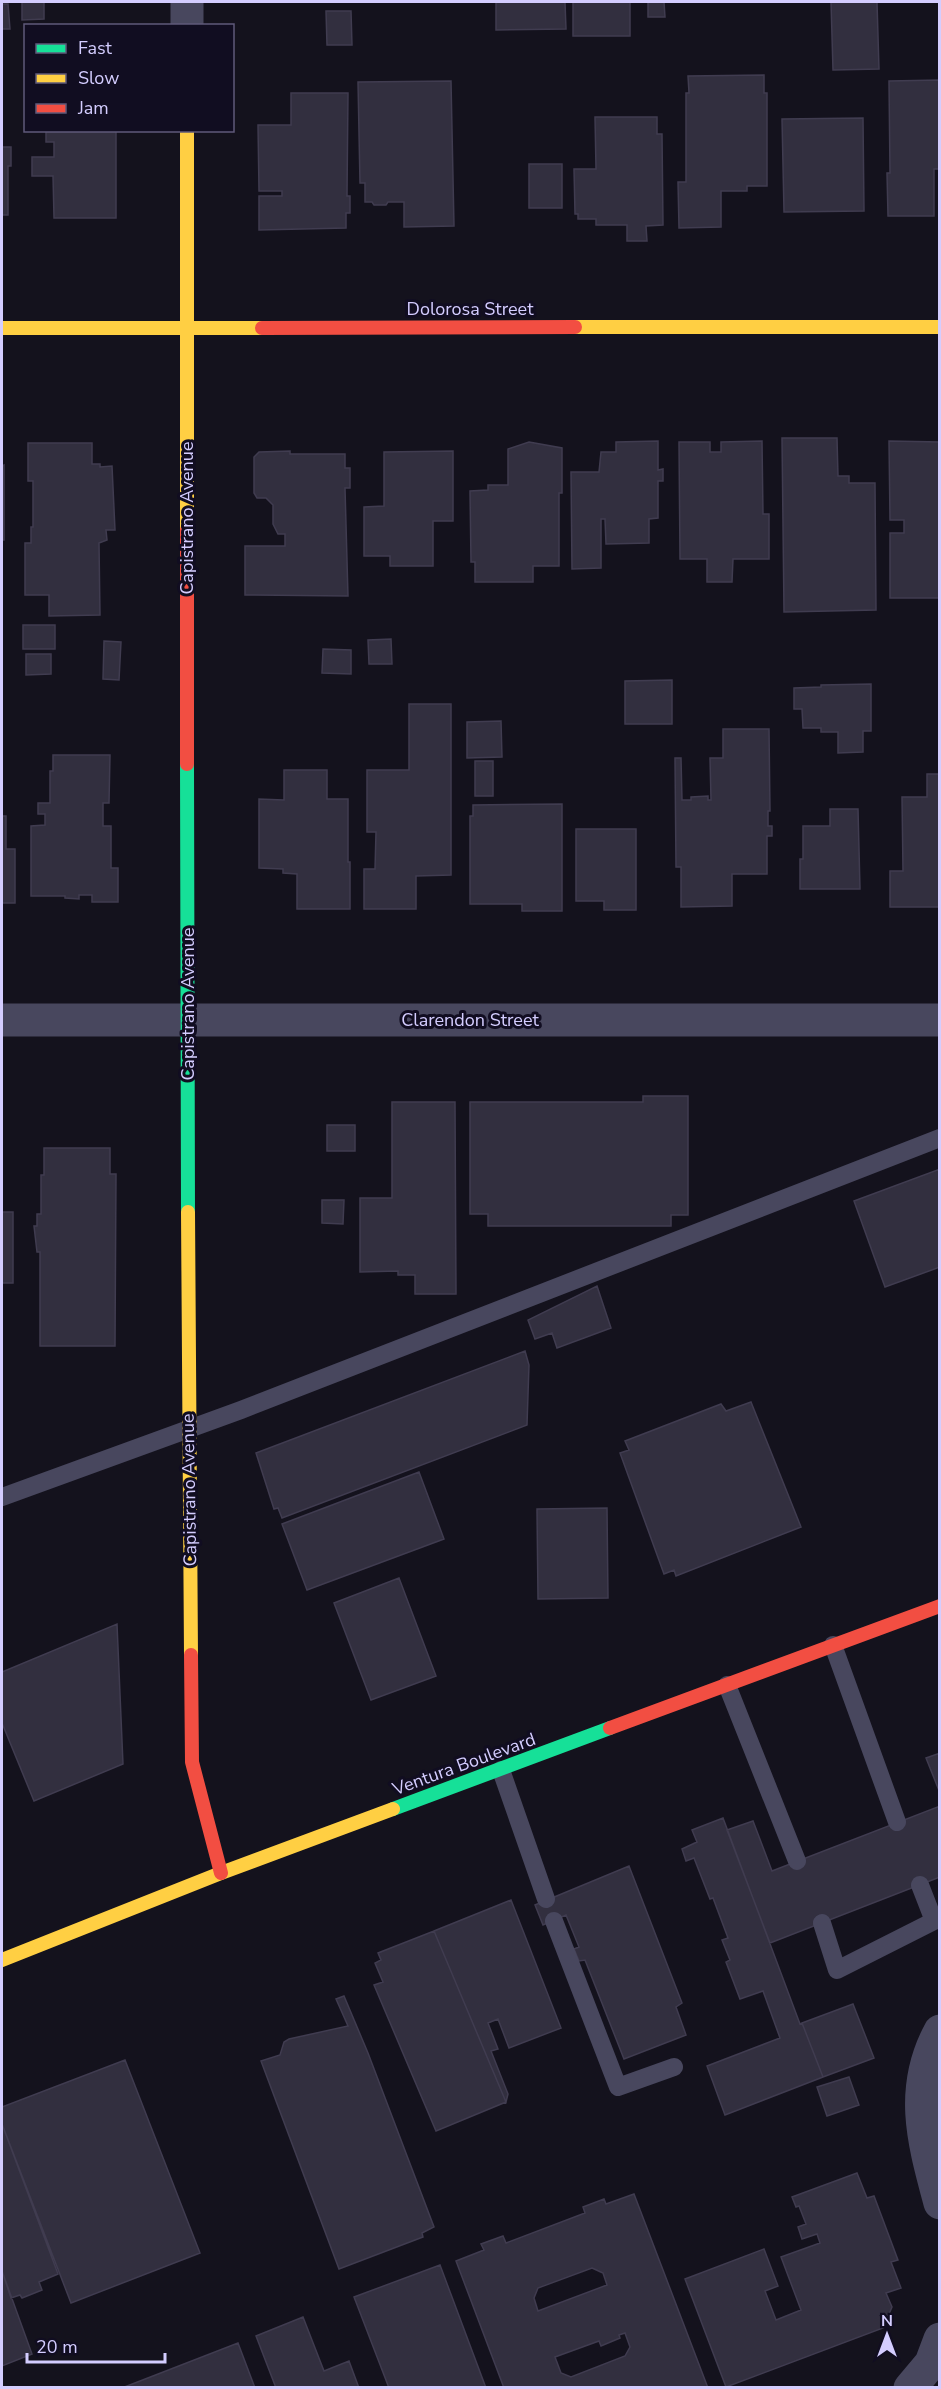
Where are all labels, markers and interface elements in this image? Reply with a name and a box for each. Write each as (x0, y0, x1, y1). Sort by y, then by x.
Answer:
legend (24, 24, 234, 132)
text: Fast (78, 36, 113, 60)
text: Slow (78, 66, 119, 90)
text: Jam (77, 96, 109, 120)
street label: Dolorosa Street (407, 297, 534, 321)
street label: Capistrano Avenue (175, 442, 199, 594)
street label: Capistrano Avenue (176, 928, 200, 1080)
street label: Clarendon Street (401, 1008, 539, 1032)
street label: Capistrano Avenue (176, 1413, 202, 1567)
street label: Ventura Boulevard (388, 1727, 539, 1801)
north arrow (857, 2305, 917, 2365)
text: N (881, 2310, 893, 2332)
scale bar (27, 2326, 165, 2364)
text: 20 m (36, 2335, 78, 2359)

